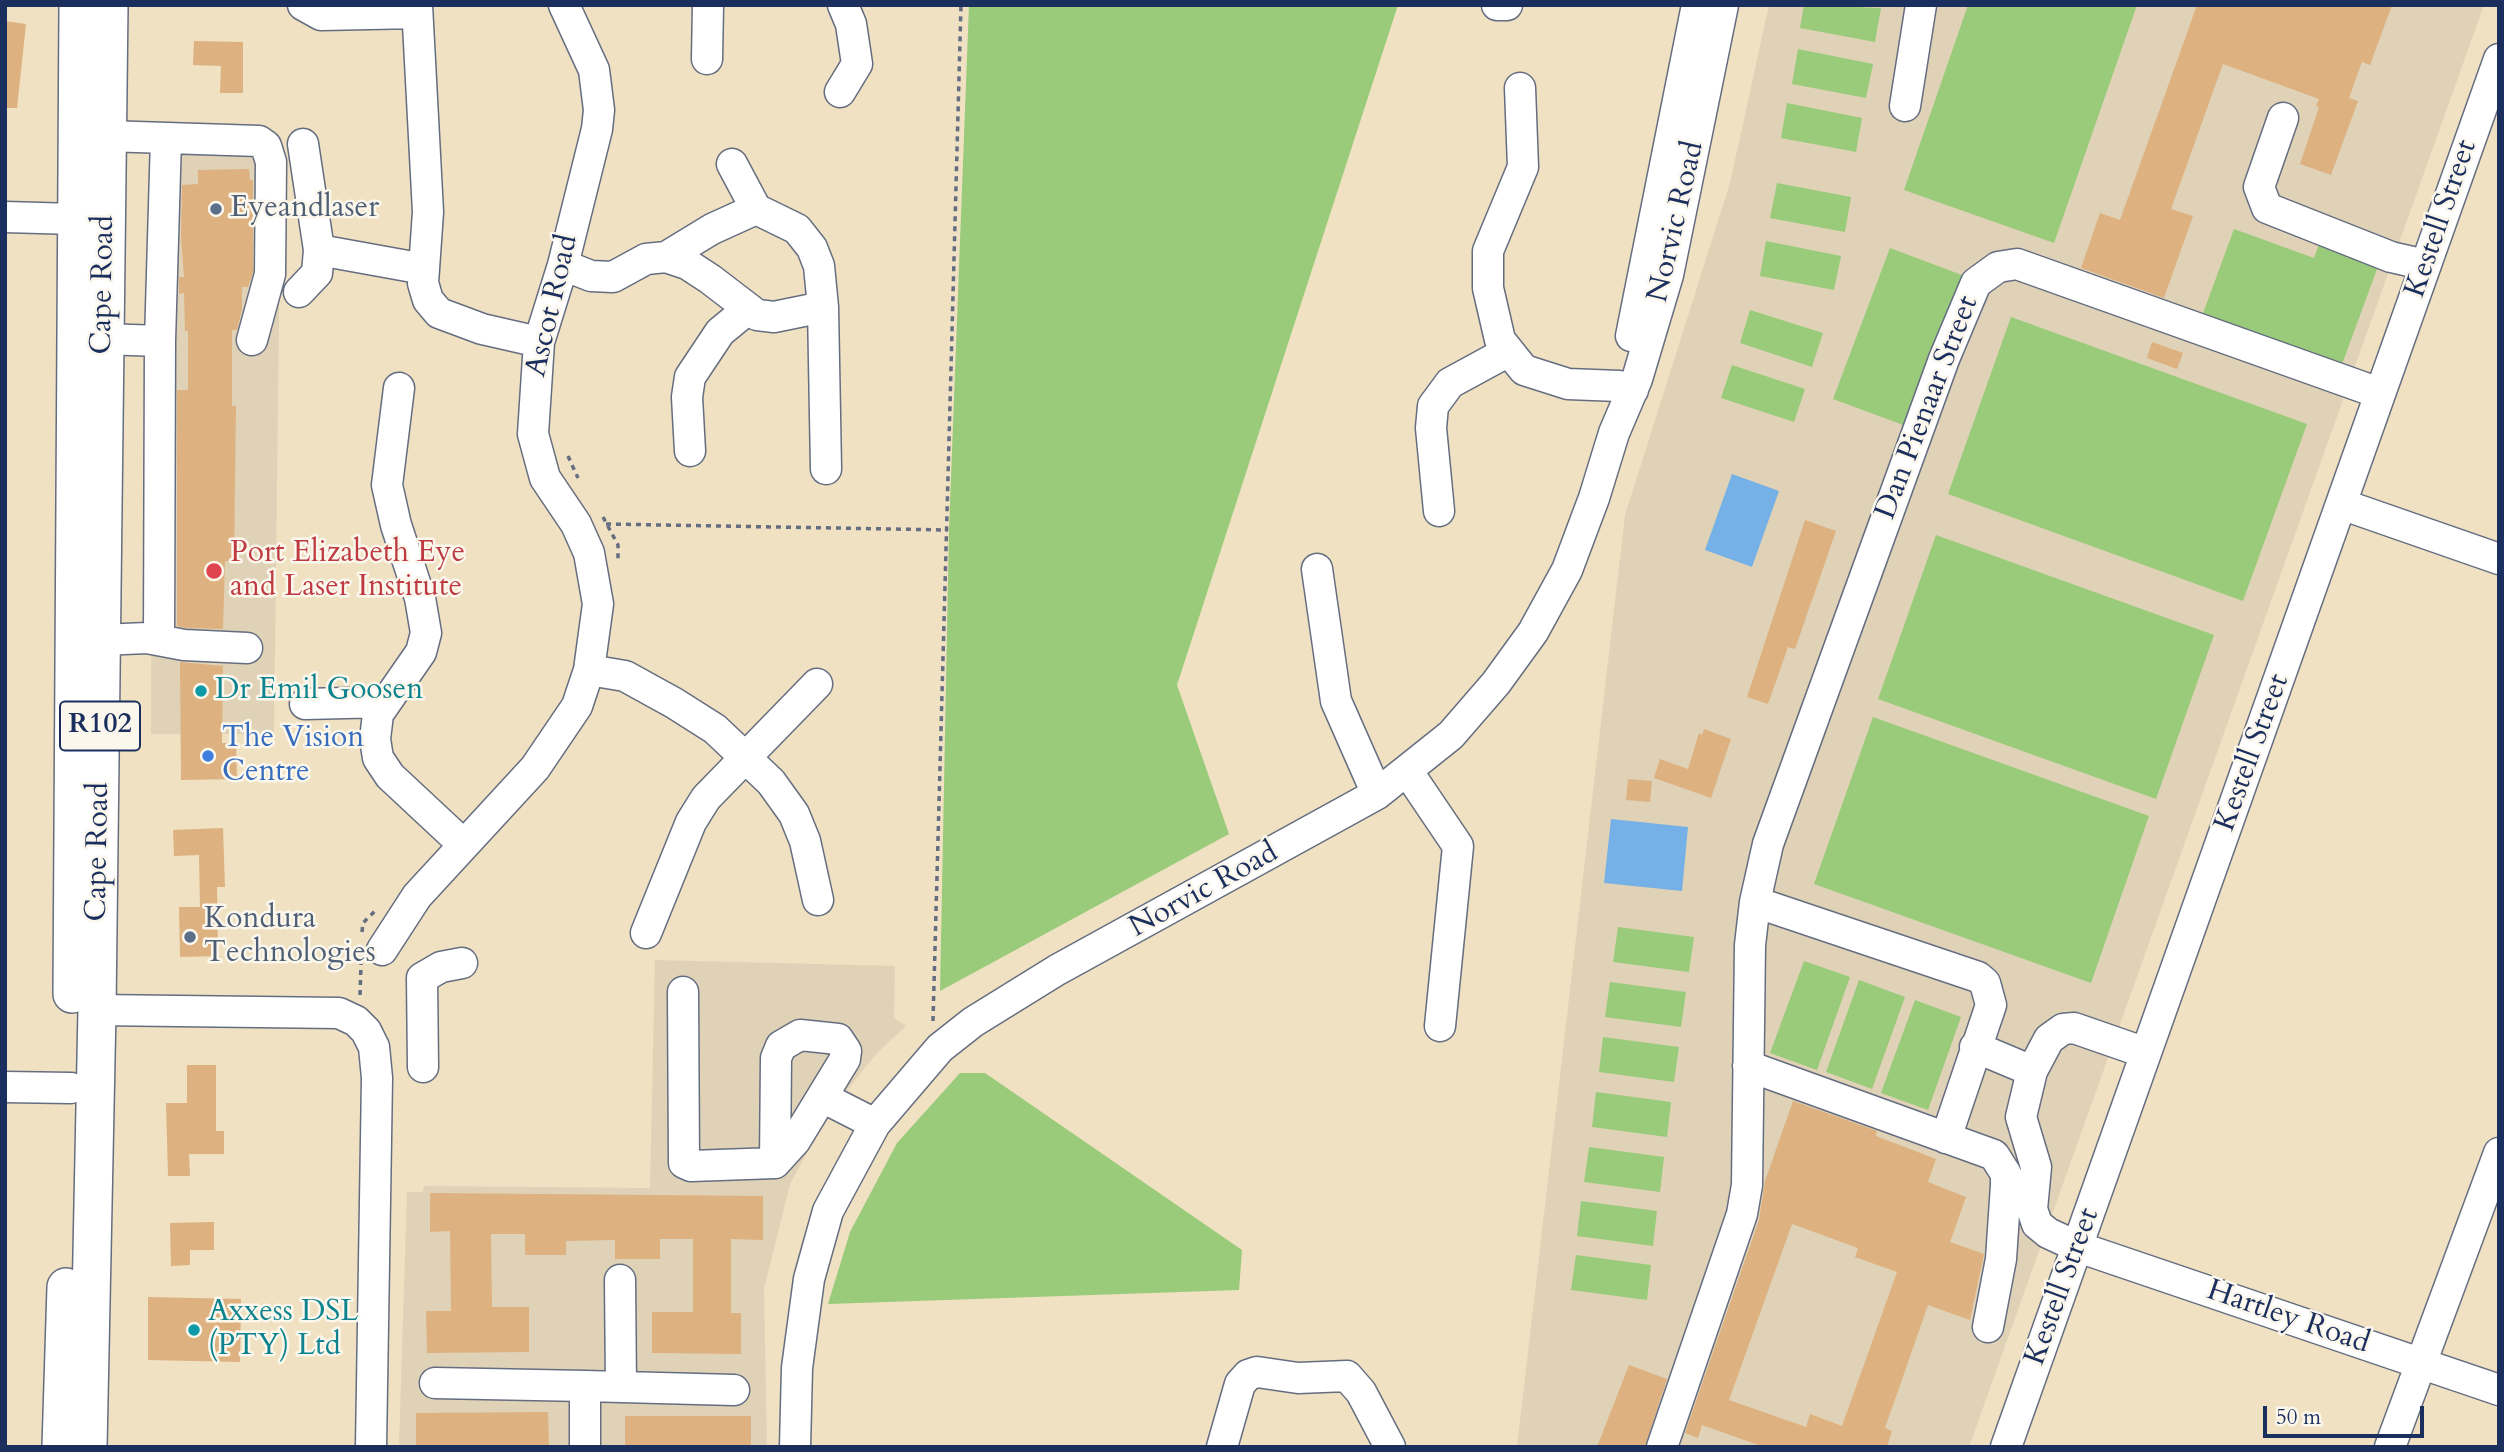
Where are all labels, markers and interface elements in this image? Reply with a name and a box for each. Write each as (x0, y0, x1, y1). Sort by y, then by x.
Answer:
street label: Kestell Street (2398, 135, 2486, 303)
street label: Norvic Road (1641, 138, 1713, 306)
place label: Eyeandlaser (230, 191, 379, 227)
marker: Eyeandlaser (208, 201, 224, 217)
street label: Cape Road (85, 215, 123, 355)
street label: Ascot Road (519, 231, 587, 381)
street label: Dan Pienaar Street (1869, 291, 1987, 525)
place label: Port Elizabeth Eye and Laser Institute (230, 536, 465, 606)
marker: Port Elizabeth Eye and Laser Institute (204, 561, 224, 581)
street label: Kestell Street (2208, 670, 2298, 836)
place label: Dr Emil Goosen (215, 673, 423, 709)
marker: Dr Emil Goosen (193, 683, 209, 699)
road number: R102 (60, 702, 140, 750)
place label: The Vision Centre (222, 721, 364, 792)
marker: The Vision Centre (200, 748, 216, 764)
street label: Cape Road (80, 782, 118, 922)
street label: Norvic Road (1124, 835, 1284, 947)
place label: Kondura Technologies (204, 902, 376, 972)
marker: Kondura Technologies (182, 929, 198, 945)
street label: Kestell Street (2018, 1204, 2108, 1370)
street label: Hartley Road (2202, 1273, 2374, 1363)
place label: Axxess DSL (PTY) Ltd (208, 1295, 358, 1366)
marker: Axxess DSL (PTY) Ltd (186, 1322, 202, 1338)
scale bar (2266, 1392, 2427, 1436)
text: 50 m (2276, 1403, 2321, 1432)

